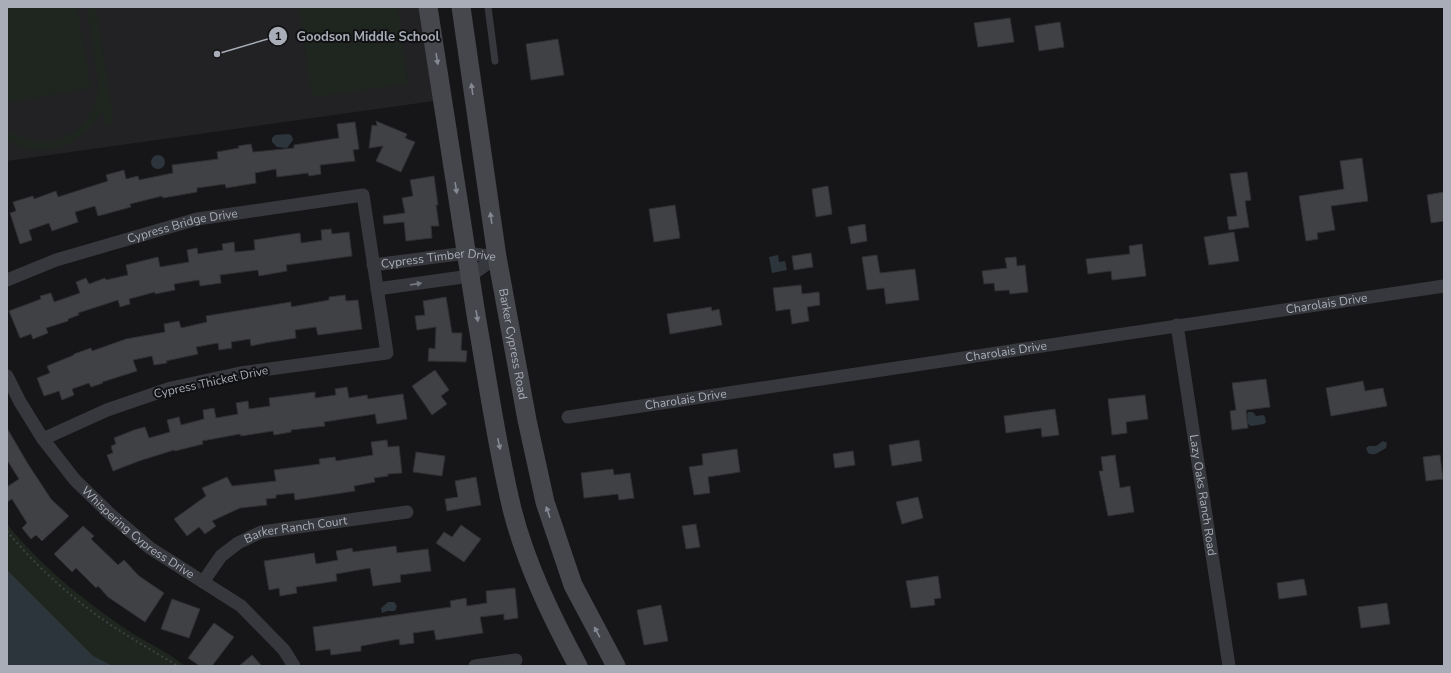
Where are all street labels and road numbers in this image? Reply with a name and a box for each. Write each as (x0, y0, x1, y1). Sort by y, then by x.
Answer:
street label: Cypress Bridge Drive (125, 205, 239, 247)
street label: Cypress Timber Drive (380, 245, 497, 272)
street label: Barker Cypress Road (495, 287, 531, 401)
street label: Charolais Drive (1285, 290, 1368, 318)
street label: Charolais Drive (964, 337, 1048, 365)
street label: Cypress Thicket Drive (152, 362, 270, 402)
street label: Charolais Drive (644, 385, 728, 413)
street label: Lazy Oaks Ranch Road (1186, 433, 1220, 557)
street label: Whispering Cypress Drive (78, 483, 198, 582)
street label: Barker Ranch Court (241, 512, 349, 547)

